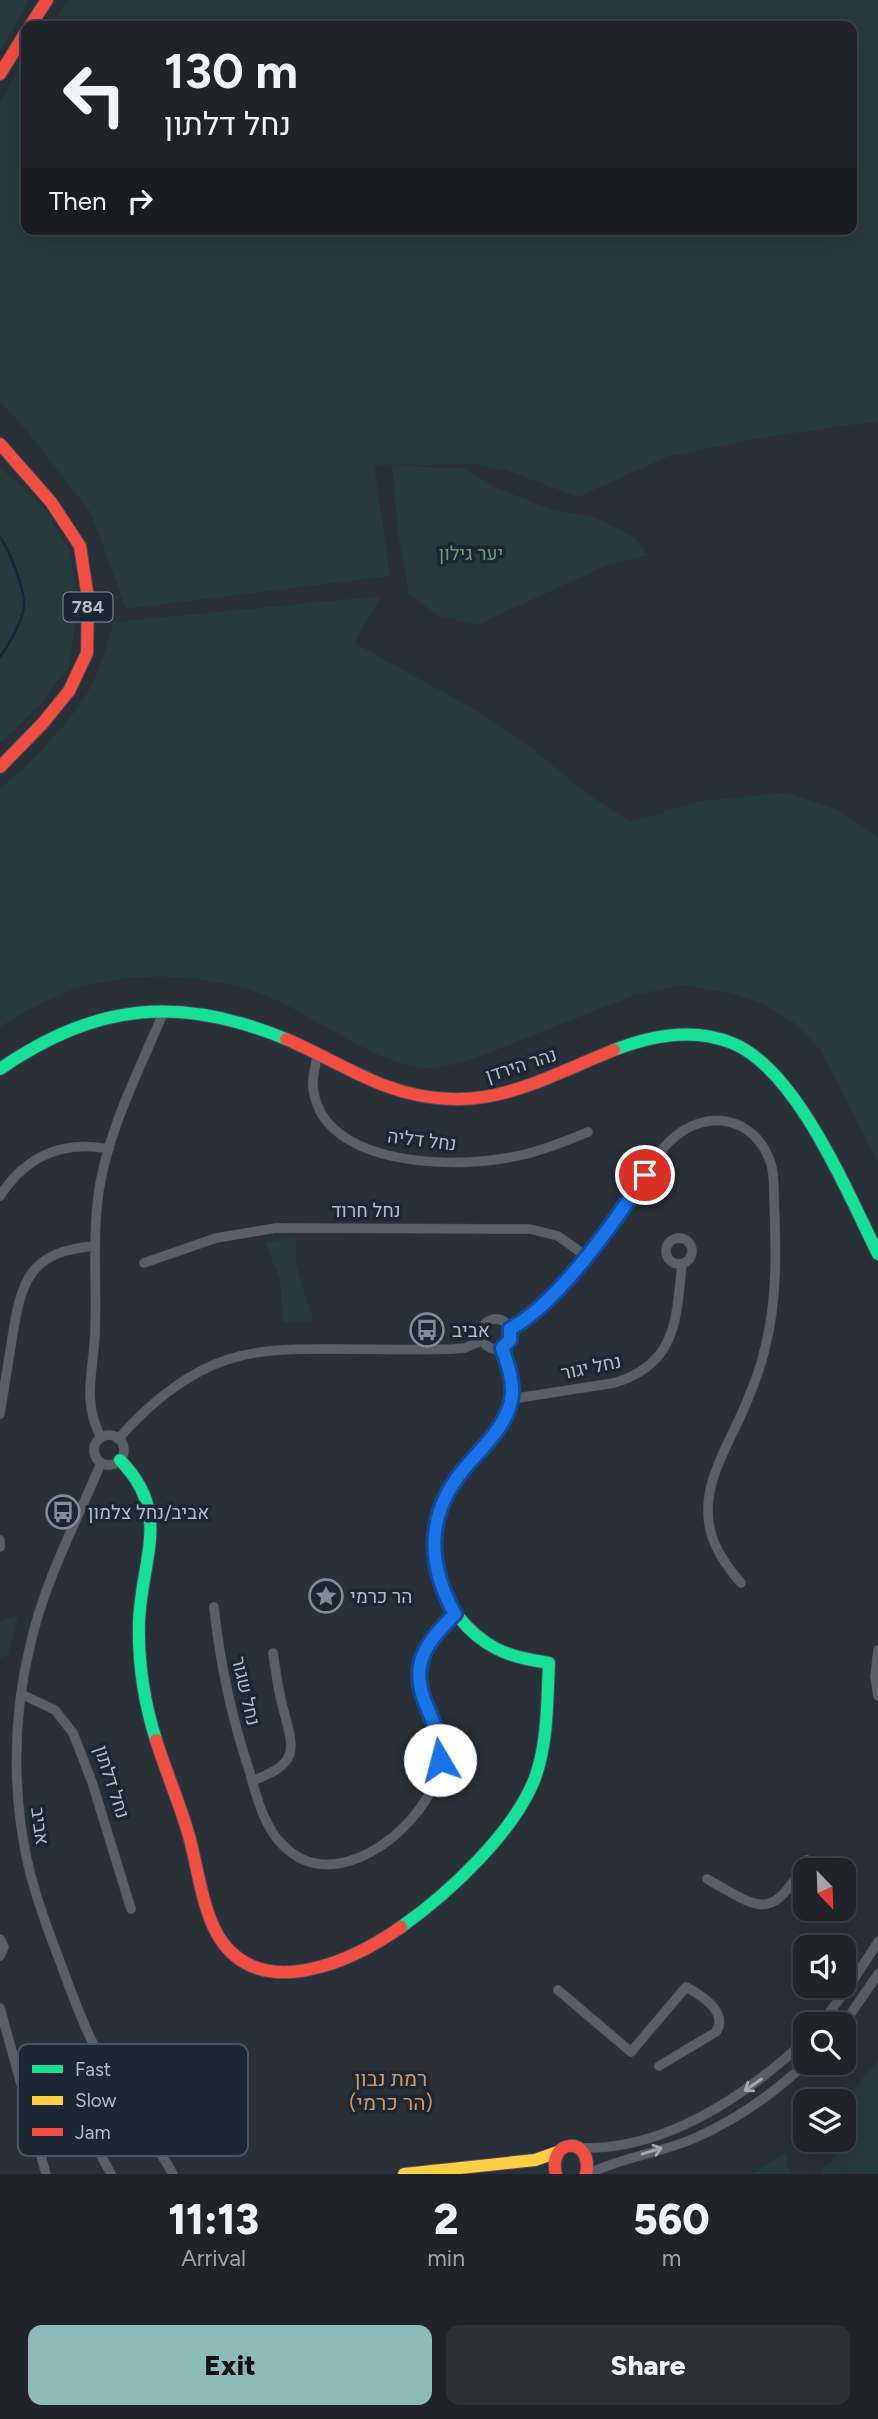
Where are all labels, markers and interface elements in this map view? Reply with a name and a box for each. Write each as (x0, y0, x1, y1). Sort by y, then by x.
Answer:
text: 130 m (164, 41, 298, 100)
icon: left (49, 49, 140, 140)
text: נחל דלתון (164, 105, 291, 143)
icon: right (121, 182, 159, 220)
text: Then (49, 185, 107, 217)
park label: יער גילון (439, 542, 503, 565)
road number: 784 (64, 592, 112, 622)
street label: נהר הירדן (482, 1043, 560, 1087)
street label: נחל דליה (386, 1124, 458, 1156)
pin (615, 1145, 675, 1205)
icon: arrive (626, 1156, 664, 1194)
street label: נחל חרוד (331, 1199, 401, 1222)
bus stop icon: אביב (408, 1311, 446, 1349)
place label: אביב (452, 1319, 490, 1342)
street label: נחל יגור (559, 1349, 623, 1385)
bus stop icon: אביב/נחל צלמון (44, 1493, 82, 1531)
place label: אביב/נחל צלמון (88, 1501, 209, 1524)
place icon: הר כרמי (307, 1577, 345, 1615)
place label: הר כרמי (350, 1585, 413, 1608)
street label: נחל שגור (227, 1654, 265, 1728)
position arrow (403, 1723, 477, 1797)
street label: נחל דלתון (89, 1743, 135, 1821)
street label: אביב (26, 1806, 54, 1846)
north arrow (793, 1858, 856, 1922)
map controls (793, 1858, 856, 2152)
button: sound (793, 1935, 856, 1998)
button: search (793, 2012, 856, 2075)
legend (18, 2044, 248, 2156)
text: Fast (75, 2058, 111, 2081)
district label: רמת נבון (הר כרמי) (349, 2066, 433, 2115)
one-way arrow (744, 2078, 763, 2092)
text: Slow (75, 2089, 117, 2112)
button: layers (793, 2089, 856, 2152)
text: Jam (75, 2121, 111, 2144)
one-way arrow (641, 2144, 663, 2157)
text: 11:13 (168, 2194, 259, 2245)
text: 2 (434, 2194, 458, 2245)
text: 560 (633, 2194, 710, 2245)
text: Arrival (181, 2244, 246, 2272)
text: min (427, 2244, 465, 2272)
text: m (662, 2244, 681, 2272)
button: Exit (28, 2325, 432, 2405)
button: Share (446, 2325, 850, 2405)

